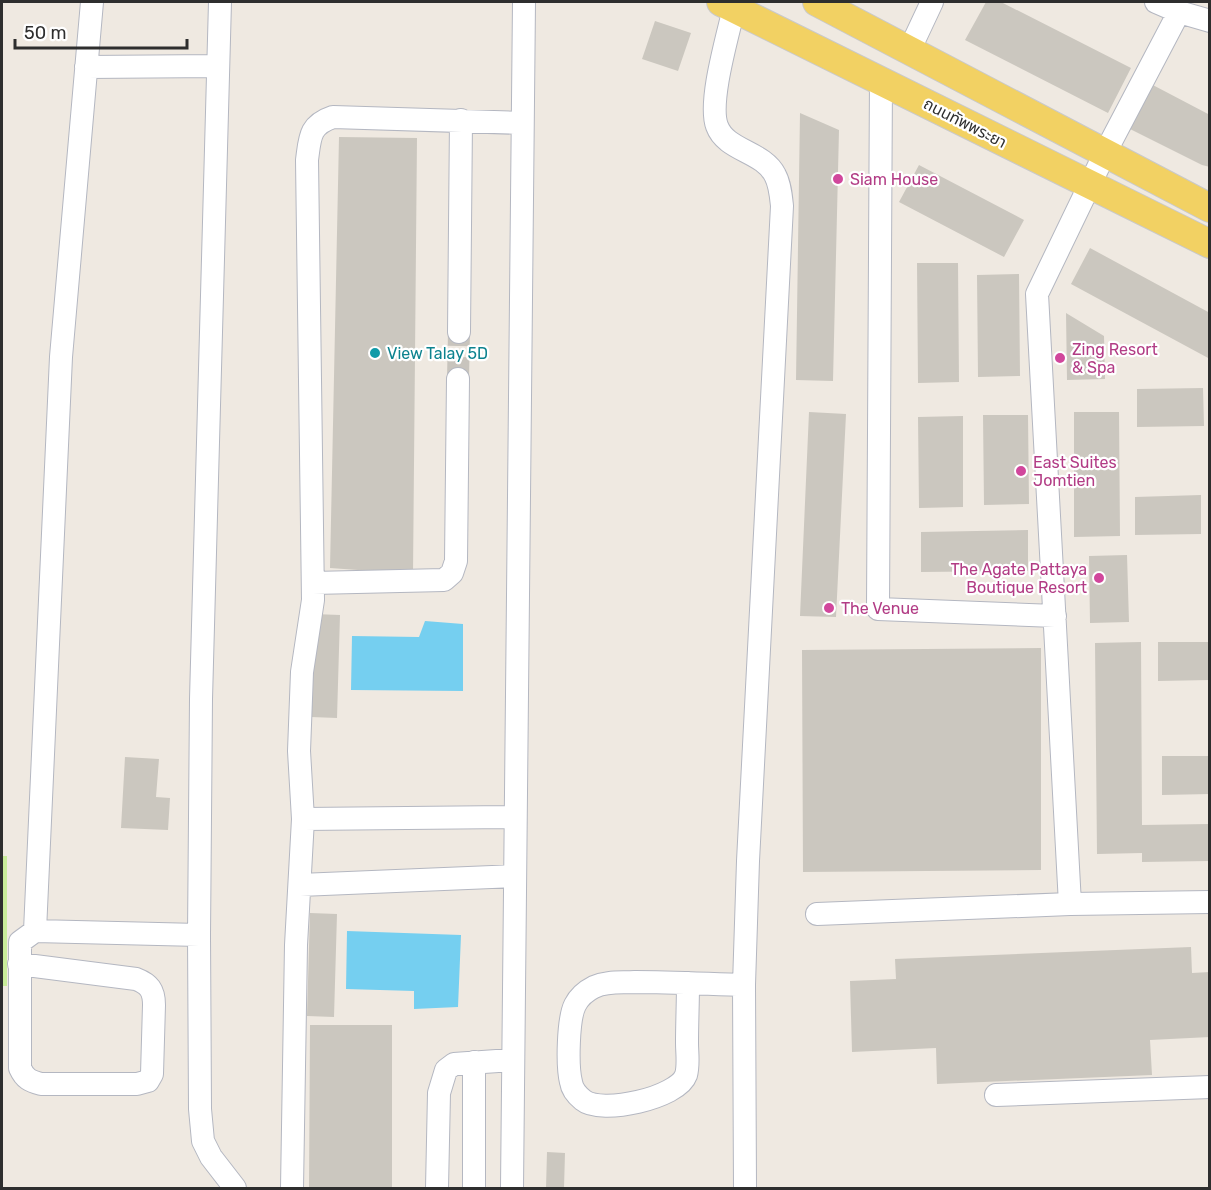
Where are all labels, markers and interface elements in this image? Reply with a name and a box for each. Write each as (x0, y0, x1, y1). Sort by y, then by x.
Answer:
scale bar (15, 12, 188, 50)
text: 50 m (24, 22, 67, 44)
street label: ถนนทัพพระยา (920, 94, 1010, 152)
place label: Siam House (850, 170, 938, 189)
marker: Siam House (831, 172, 845, 186)
place label: Zing Resort & Spa (1072, 340, 1158, 377)
place label: View Talay 5D (387, 344, 488, 363)
marker: View Talay 5D (368, 346, 382, 360)
marker: Zing Resort & Spa (1053, 351, 1067, 365)
place label: East Suites Jomtien (1033, 453, 1117, 490)
marker: East Suites Jomtien (1014, 464, 1028, 478)
place label: The Agate Pattaya Boutique Resort (950, 560, 1087, 597)
marker: The Agate Pattaya Boutique Resort (1092, 571, 1106, 585)
place label: The Venue (841, 599, 919, 618)
marker: The Venue (822, 601, 836, 615)

